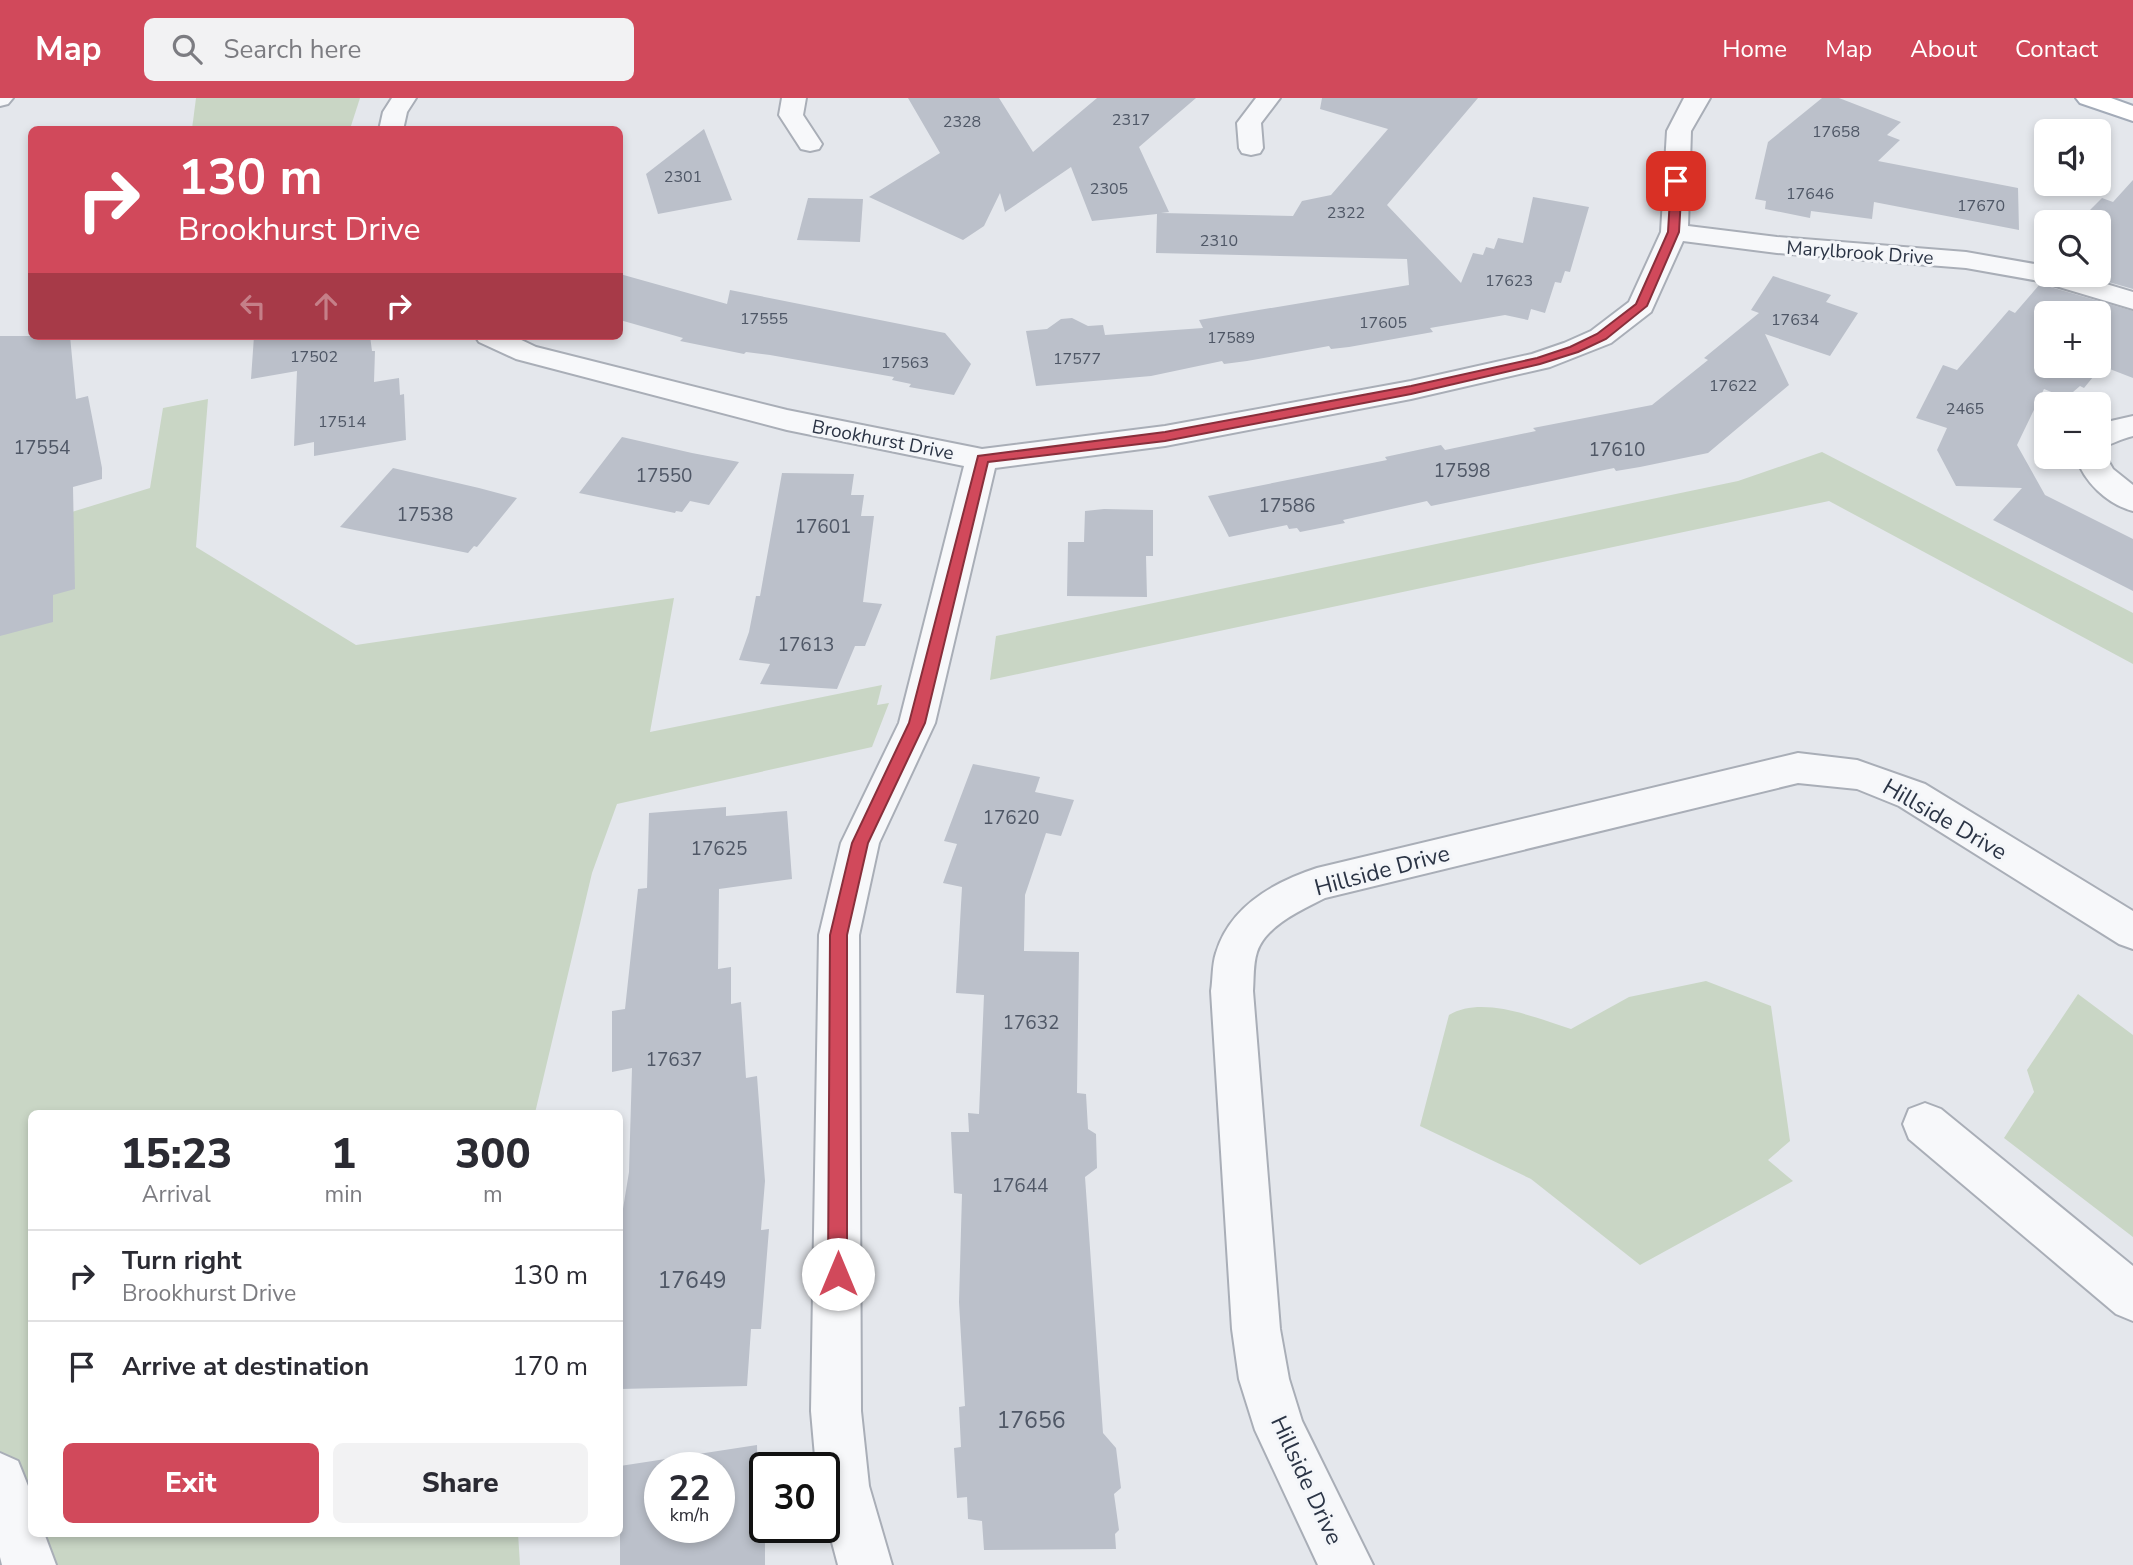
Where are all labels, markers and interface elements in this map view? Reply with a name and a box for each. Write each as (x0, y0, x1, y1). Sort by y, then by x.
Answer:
search box (144, 18, 634, 81)
text: Map (35, 27, 102, 72)
icon: search (168, 30, 206, 68)
text: Search here (224, 32, 361, 67)
text: Home (1722, 33, 1787, 65)
text: Map (1825, 33, 1872, 65)
text: About (1910, 33, 1977, 65)
text: Contact (2015, 33, 2098, 65)
house number: 2317 (1112, 109, 1150, 131)
house number: 2328 (943, 111, 981, 133)
map controls (2034, 119, 2111, 469)
button: sound (2034, 119, 2111, 196)
house number: 17658 (1812, 121, 1860, 143)
text: 130 m (178, 144, 322, 211)
pin (1646, 151, 1706, 211)
icon: right (63, 154, 154, 245)
icon: arrive (1657, 162, 1695, 200)
house number: 2301 (664, 166, 702, 188)
house number: 2305 (1090, 178, 1128, 200)
house number: 17646 (1786, 183, 1834, 205)
house number: 17670 (1957, 195, 2005, 217)
house number: 2322 (1327, 202, 1365, 224)
text: Brookhurst Drive (178, 208, 420, 251)
button: search (2034, 210, 2111, 287)
house number: 2310 (1200, 230, 1238, 252)
street label: Marylbrook Drive (1785, 235, 1934, 271)
house number: 17623 (1485, 270, 1533, 292)
icon: left (234, 287, 272, 325)
icon: ahead (307, 287, 345, 325)
icon: right (380, 287, 418, 325)
button: + (2034, 301, 2111, 378)
house number: 17555 (740, 308, 788, 330)
house number: 17634 (1771, 309, 1819, 331)
house number: 17605 (1359, 312, 1407, 334)
house number: 17589 (1207, 327, 1255, 349)
house number: 17502 (290, 346, 338, 368)
house number: 17577 (1053, 348, 1101, 370)
house number: 17563 (881, 352, 929, 374)
house number: 17622 (1709, 375, 1757, 397)
button: − (2034, 392, 2111, 469)
house number: 2465 (1946, 398, 1984, 420)
house number: 17514 (318, 411, 366, 433)
street label: Brookhurst Drive (810, 413, 956, 466)
house number: 17554 (13, 435, 71, 461)
house number: 17610 (1588, 437, 1646, 463)
house number: 17598 (1433, 458, 1491, 484)
house number: 17550 (635, 463, 693, 489)
house number: 17586 (1258, 493, 1316, 519)
house number: 17538 (396, 502, 454, 528)
house number: 17601 (794, 514, 852, 540)
house number: 17613 (777, 632, 835, 658)
street label: Hillside Drive (1877, 771, 2013, 868)
house number: 17620 (982, 805, 1040, 831)
house number: 17625 (690, 836, 748, 862)
street label: Hillside Drive (1311, 838, 1453, 903)
house number: 17632 (1002, 1010, 1060, 1036)
house number: 17637 (645, 1047, 703, 1073)
text: 15:23 (120, 1126, 232, 1183)
text: 1 (331, 1126, 356, 1183)
text: 300 (455, 1126, 531, 1183)
house number: 17644 (991, 1173, 1049, 1199)
text: Arrival (142, 1179, 211, 1210)
text: min (325, 1179, 363, 1210)
text: m (483, 1179, 503, 1210)
position arrow (801, 1237, 875, 1311)
text: Turn right (122, 1243, 241, 1278)
icon: right (63, 1257, 101, 1295)
text: 130 m (512, 1258, 588, 1293)
house number: 17649 (657, 1265, 727, 1296)
text: Brookhurst Drive (122, 1278, 296, 1309)
icon: arrive (63, 1348, 101, 1386)
text: Arrive at destination (122, 1349, 369, 1384)
text: 170 m (512, 1349, 588, 1384)
house number: 17656 (996, 1405, 1066, 1436)
street label: Hillside Drive (1263, 1411, 1350, 1550)
button: Exit (63, 1443, 319, 1523)
button: Share (333, 1443, 588, 1523)
speed limit sign: 30 (749, 1452, 840, 1543)
text: 22 (668, 1465, 711, 1512)
text: km/h (670, 1503, 709, 1527)

